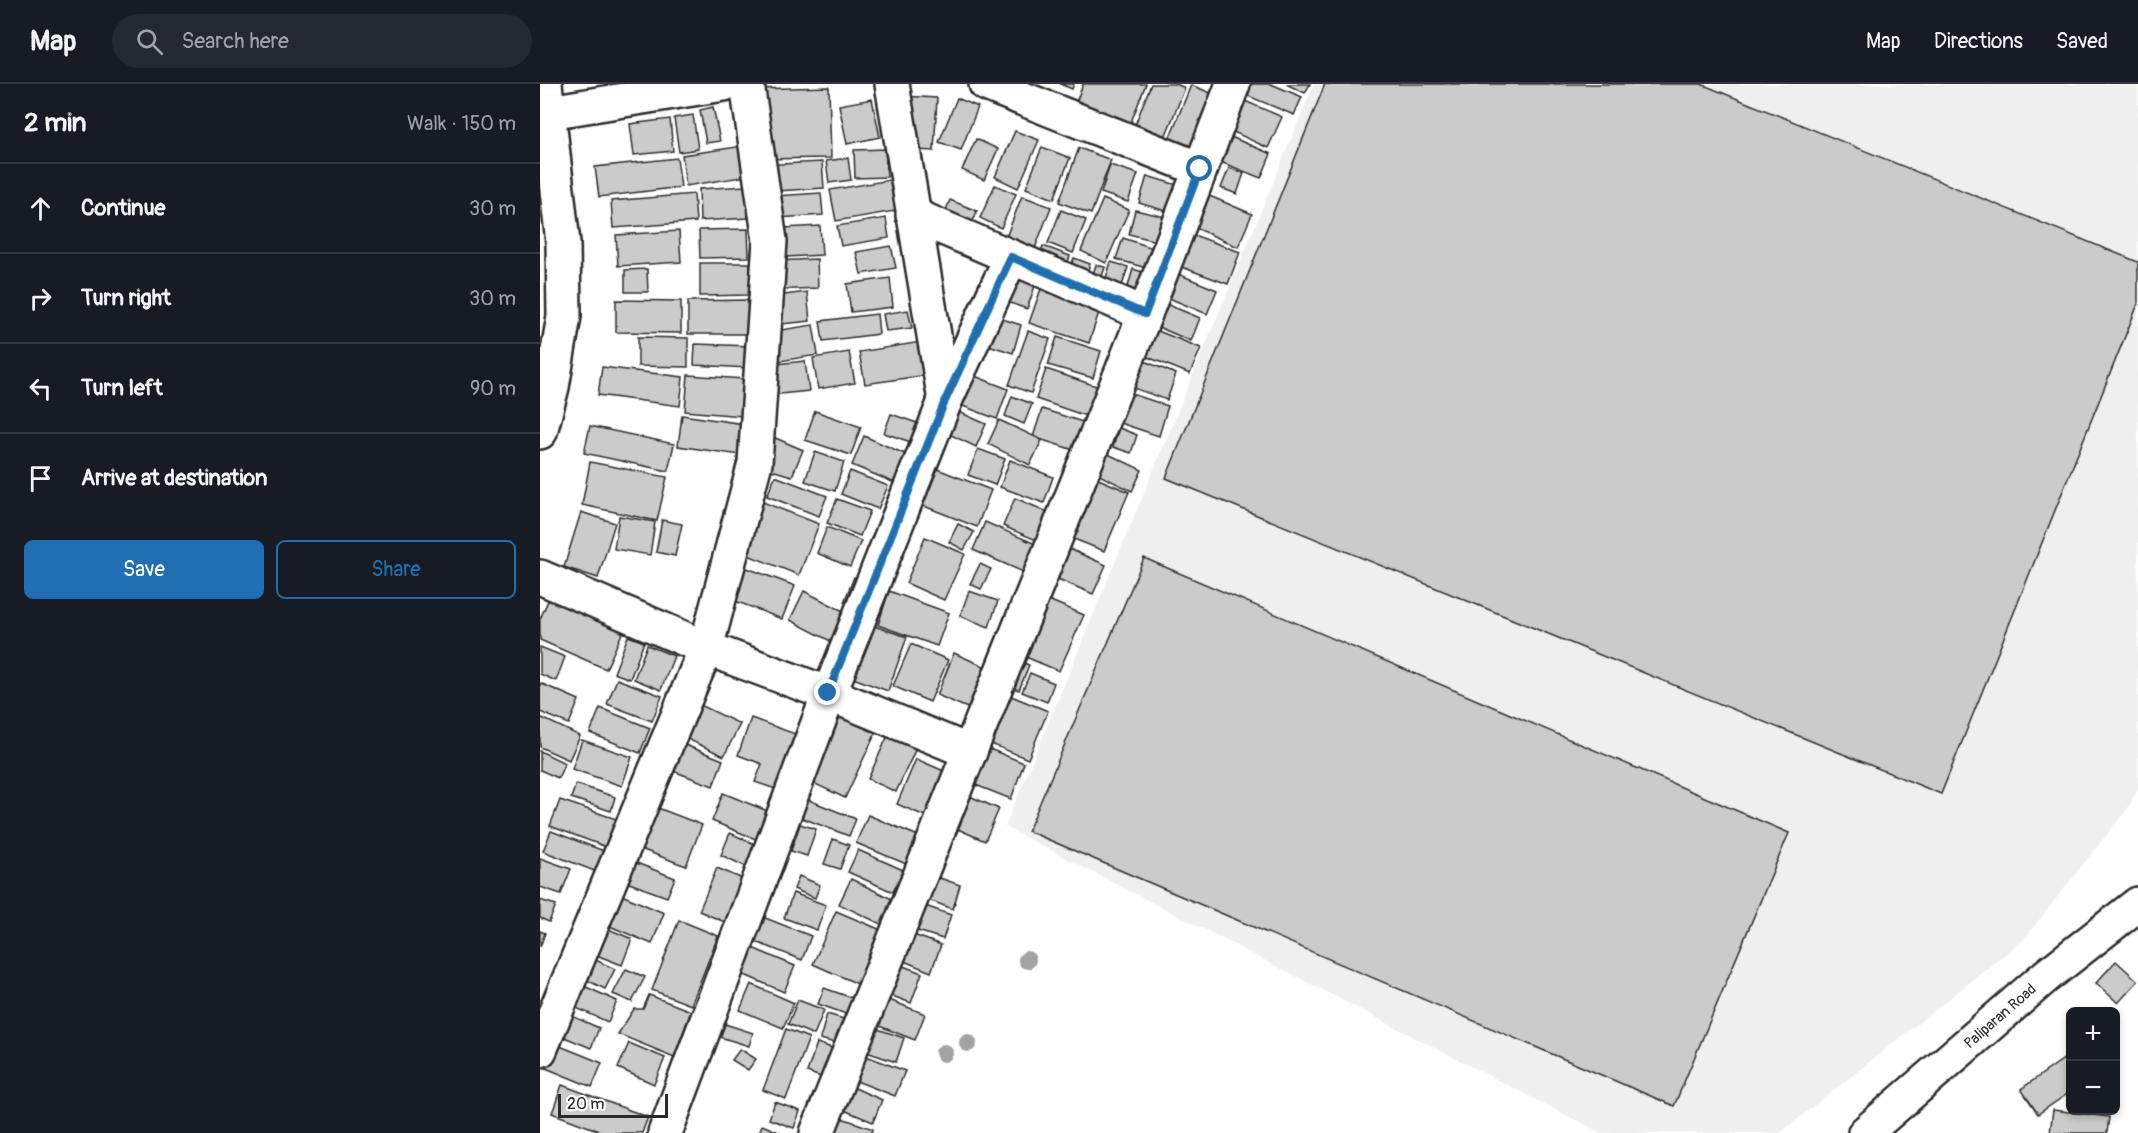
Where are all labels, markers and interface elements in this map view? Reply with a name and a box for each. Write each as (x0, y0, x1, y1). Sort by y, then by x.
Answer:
search box (112, 14, 532, 68)
text: Map (30, 24, 76, 59)
icon: search (133, 25, 166, 58)
text: Search here (181, 27, 289, 55)
text: Map (1866, 28, 1901, 55)
text: Directions (1934, 28, 2023, 55)
text: Saved (2056, 28, 2108, 55)
text: 2 min (24, 107, 86, 139)
text: Walk · 150 m (407, 111, 516, 136)
route start (1186, 155, 1212, 181)
icon: ahead (24, 192, 57, 225)
text: Continue (81, 194, 165, 222)
text: 30 m (469, 196, 516, 221)
icon: right (24, 282, 57, 315)
text: Turn right (81, 284, 171, 312)
text: 30 m (469, 286, 516, 311)
icon: left (24, 372, 57, 405)
text: Turn left (81, 374, 163, 402)
text: 90 m (470, 376, 516, 401)
icon: arrive (24, 462, 57, 495)
text: Arrive at destination (81, 464, 267, 492)
button: Save (24, 540, 264, 599)
button: Share (276, 540, 516, 599)
route end (814, 679, 840, 705)
street label: Paliparan Road (1960, 980, 2040, 1053)
map controls (2066, 1007, 2120, 1115)
button: + (2066, 1007, 2120, 1061)
button: − (2066, 1061, 2120, 1115)
scale bar (558, 1091, 668, 1118)
text: 20 m (567, 1094, 605, 1114)

